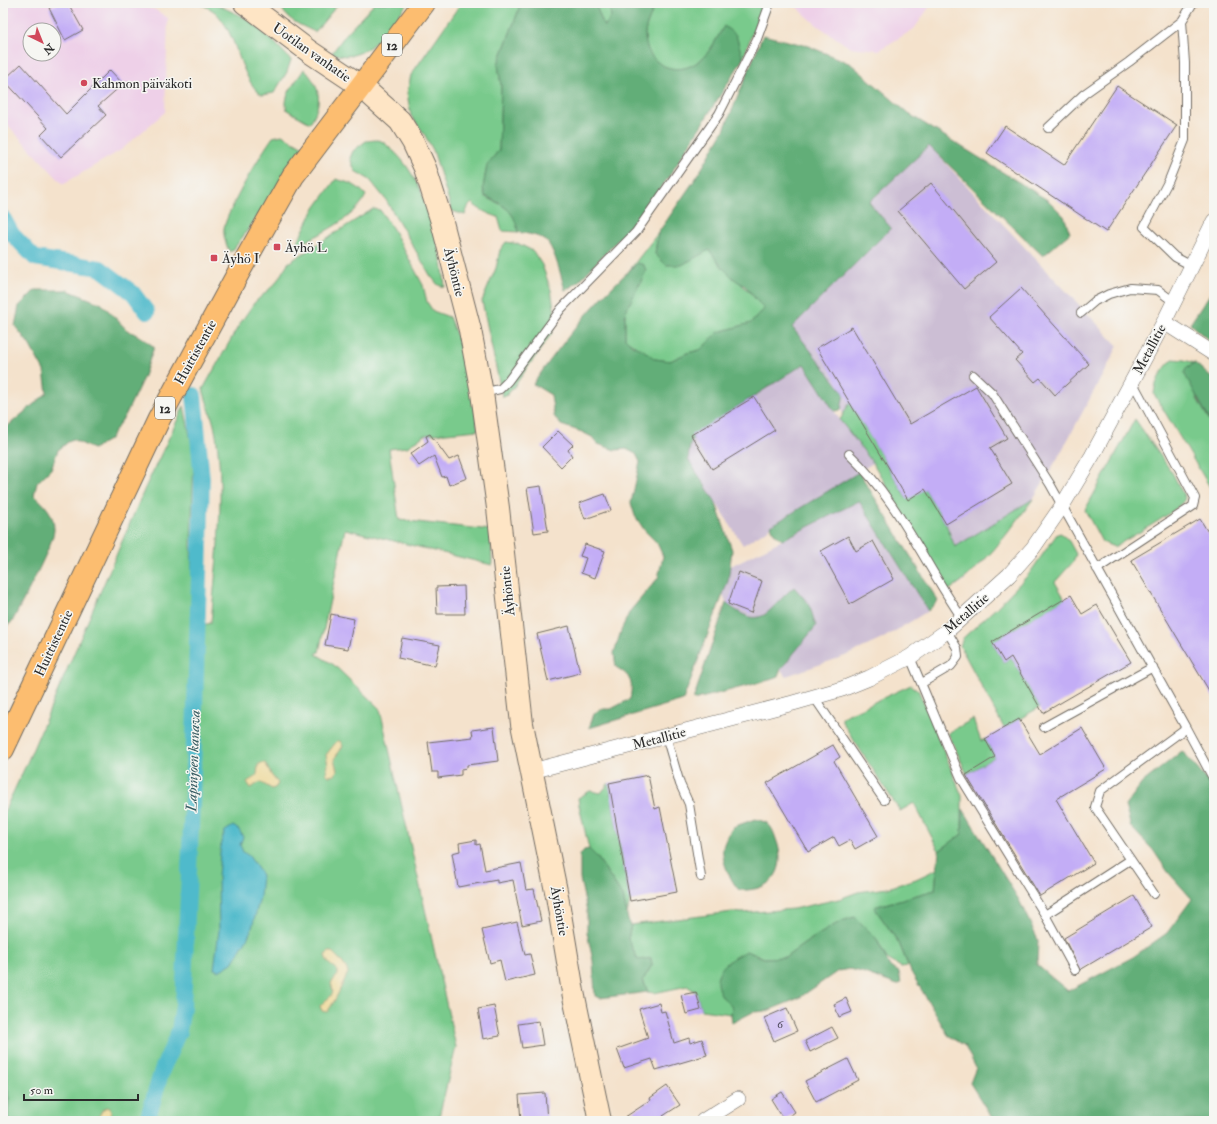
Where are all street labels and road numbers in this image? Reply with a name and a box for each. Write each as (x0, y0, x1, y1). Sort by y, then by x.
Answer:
street label: Uotilan vanhatie (269, 19, 354, 86)
road number: 12 (382, 34, 402, 56)
street label: Äyhöntie (439, 245, 469, 299)
street label: Huittistentie (171, 317, 220, 388)
street label: Metallitie (1129, 321, 1170, 377)
road number: 12 (155, 397, 175, 419)
street label: Äyhöntie (496, 565, 520, 618)
street label: Metallitie (940, 589, 993, 638)
street label: Huittistentie (31, 607, 76, 679)
street label: Metallitie (631, 723, 688, 754)
street label: Äyhöntie (546, 884, 572, 937)

